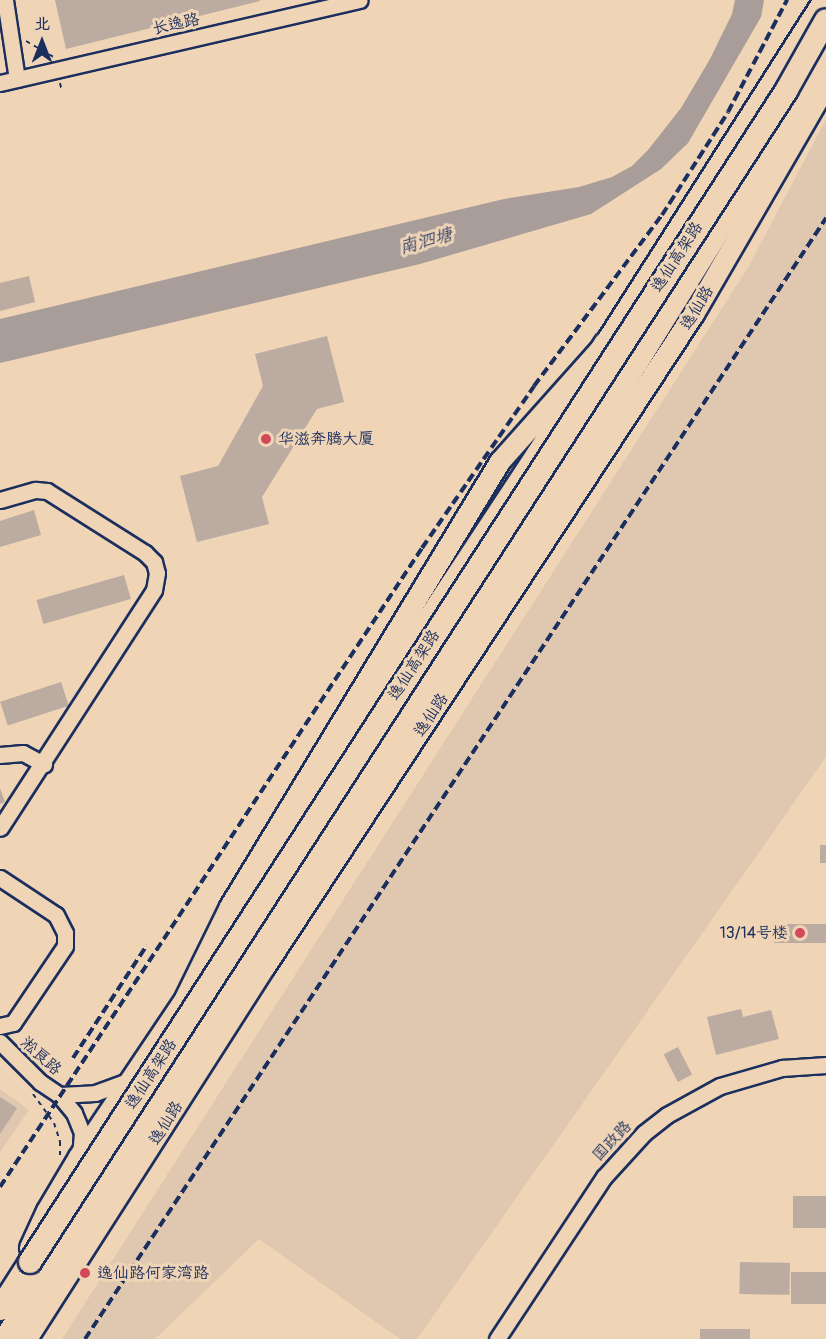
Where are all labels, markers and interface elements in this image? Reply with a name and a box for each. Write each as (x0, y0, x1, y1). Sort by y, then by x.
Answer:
street label: 长逸路 (150, 9, 202, 39)
north arrow (12, 12, 72, 72)
text: 北 (34, 14, 50, 34)
street label: 逸仙高架路 (647, 218, 707, 296)
water label: 南泗塘 (397, 225, 455, 259)
street label: 逸仙路 (676, 282, 718, 334)
place label: 华滋奔腾大厦 (278, 429, 374, 449)
marker: 华滋奔腾大厦 (259, 432, 273, 446)
street label: 逸仙高架路 (384, 626, 444, 704)
street label: 逸仙路 (410, 690, 452, 740)
place label: 13/14号楼 (720, 923, 788, 943)
marker: 13/14号楼 (793, 926, 807, 940)
street label: 淞良路 (17, 1033, 65, 1079)
street label: 逸仙高架路 (121, 1035, 181, 1113)
street label: 逸仙路 (145, 1098, 187, 1148)
street label: 国政路 (589, 1117, 635, 1165)
place label: 逸仙路何家湾路 (97, 1263, 209, 1283)
marker: 逸仙路何家湾路 (78, 1266, 92, 1280)

